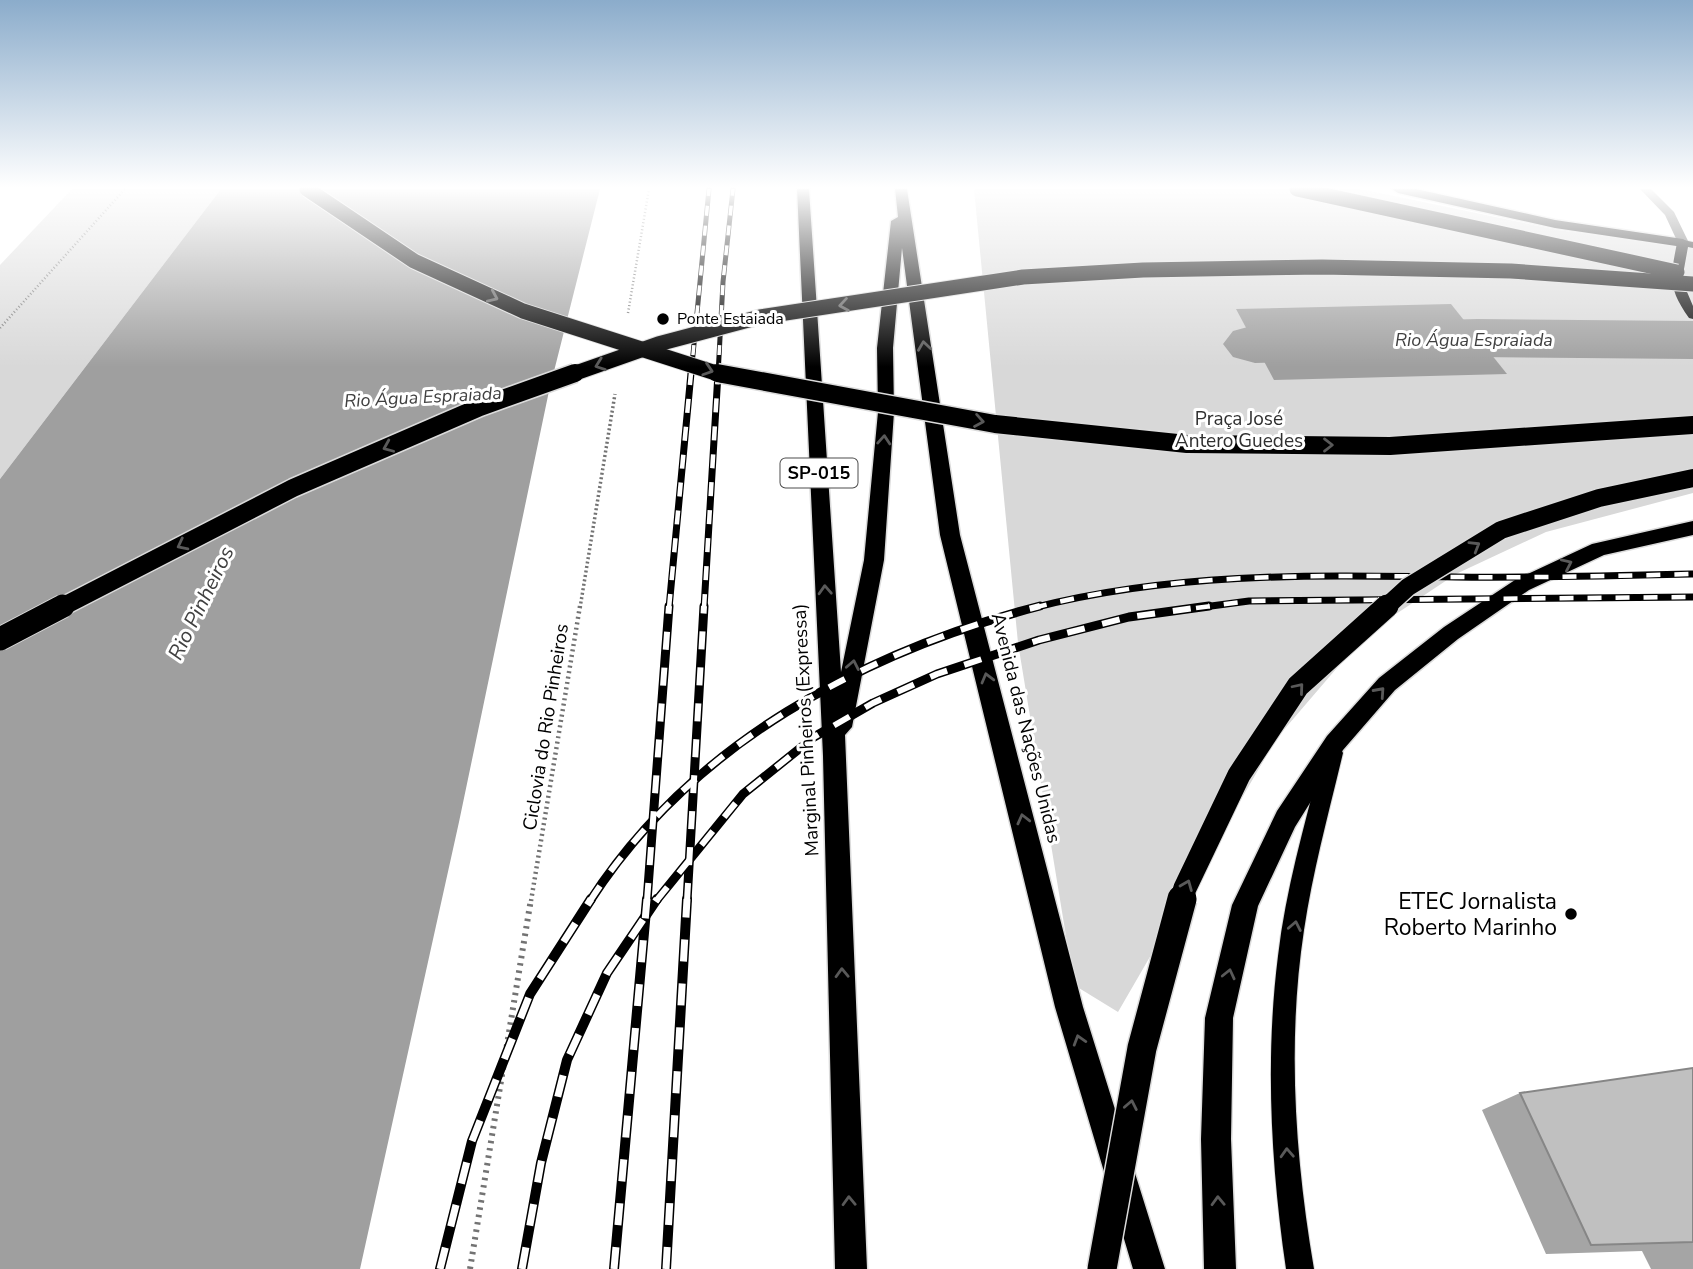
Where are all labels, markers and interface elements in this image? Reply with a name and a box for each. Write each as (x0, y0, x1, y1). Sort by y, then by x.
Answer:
one-way arrow (485, 289, 498, 303)
one-way arrow (838, 297, 850, 312)
place label: Ponte Estaiada (677, 308, 784, 330)
marker: Ponte Estaiada (655, 311, 671, 327)
water label: Rio Água Espraiada (1395, 328, 1553, 352)
one-way arrow (917, 340, 932, 352)
one-way arrow (594, 357, 606, 371)
one-way arrow (701, 362, 713, 376)
water label: Rio Água Espraiada (344, 381, 502, 413)
park label: Praça José Antero Guedes (1175, 406, 1303, 454)
one-way arrow (973, 413, 985, 428)
one-way arrow (876, 435, 891, 446)
one-way arrow (1323, 437, 1334, 453)
one-way arrow (382, 439, 394, 453)
road number: SP-015 (780, 458, 858, 488)
one-way arrow (177, 537, 190, 551)
water label: Rio Pinheiros (161, 541, 241, 665)
one-way arrow (1467, 542, 1480, 555)
one-way arrow (1560, 558, 1572, 572)
one-way arrow (818, 584, 833, 595)
street label: Marginal Pinheiros (Expressa) (786, 603, 826, 857)
street label: Avenida das Nações Unidas (985, 610, 1067, 846)
street label: Ciclovia do Rio Pinheiros (517, 622, 575, 832)
one-way arrow (845, 659, 860, 671)
one-way arrow (981, 672, 995, 684)
one-way arrow (1290, 683, 1303, 696)
one-way arrow (1372, 687, 1384, 700)
one-way arrow (1017, 813, 1031, 825)
one-way arrow (1179, 880, 1193, 892)
place label: ETEC Jornalista Roberto Marinho (1384, 886, 1557, 943)
marker: ETEC Jornalista Roberto Marinho (1563, 906, 1579, 922)
one-way arrow (1287, 920, 1302, 932)
one-way arrow (834, 968, 849, 979)
one-way arrow (1221, 968, 1235, 980)
one-way arrow (1073, 1034, 1087, 1047)
one-way arrow (1123, 1099, 1138, 1111)
one-way arrow (1279, 1147, 1294, 1158)
one-way arrow (842, 1195, 857, 1206)
one-way arrow (1210, 1195, 1225, 1206)

